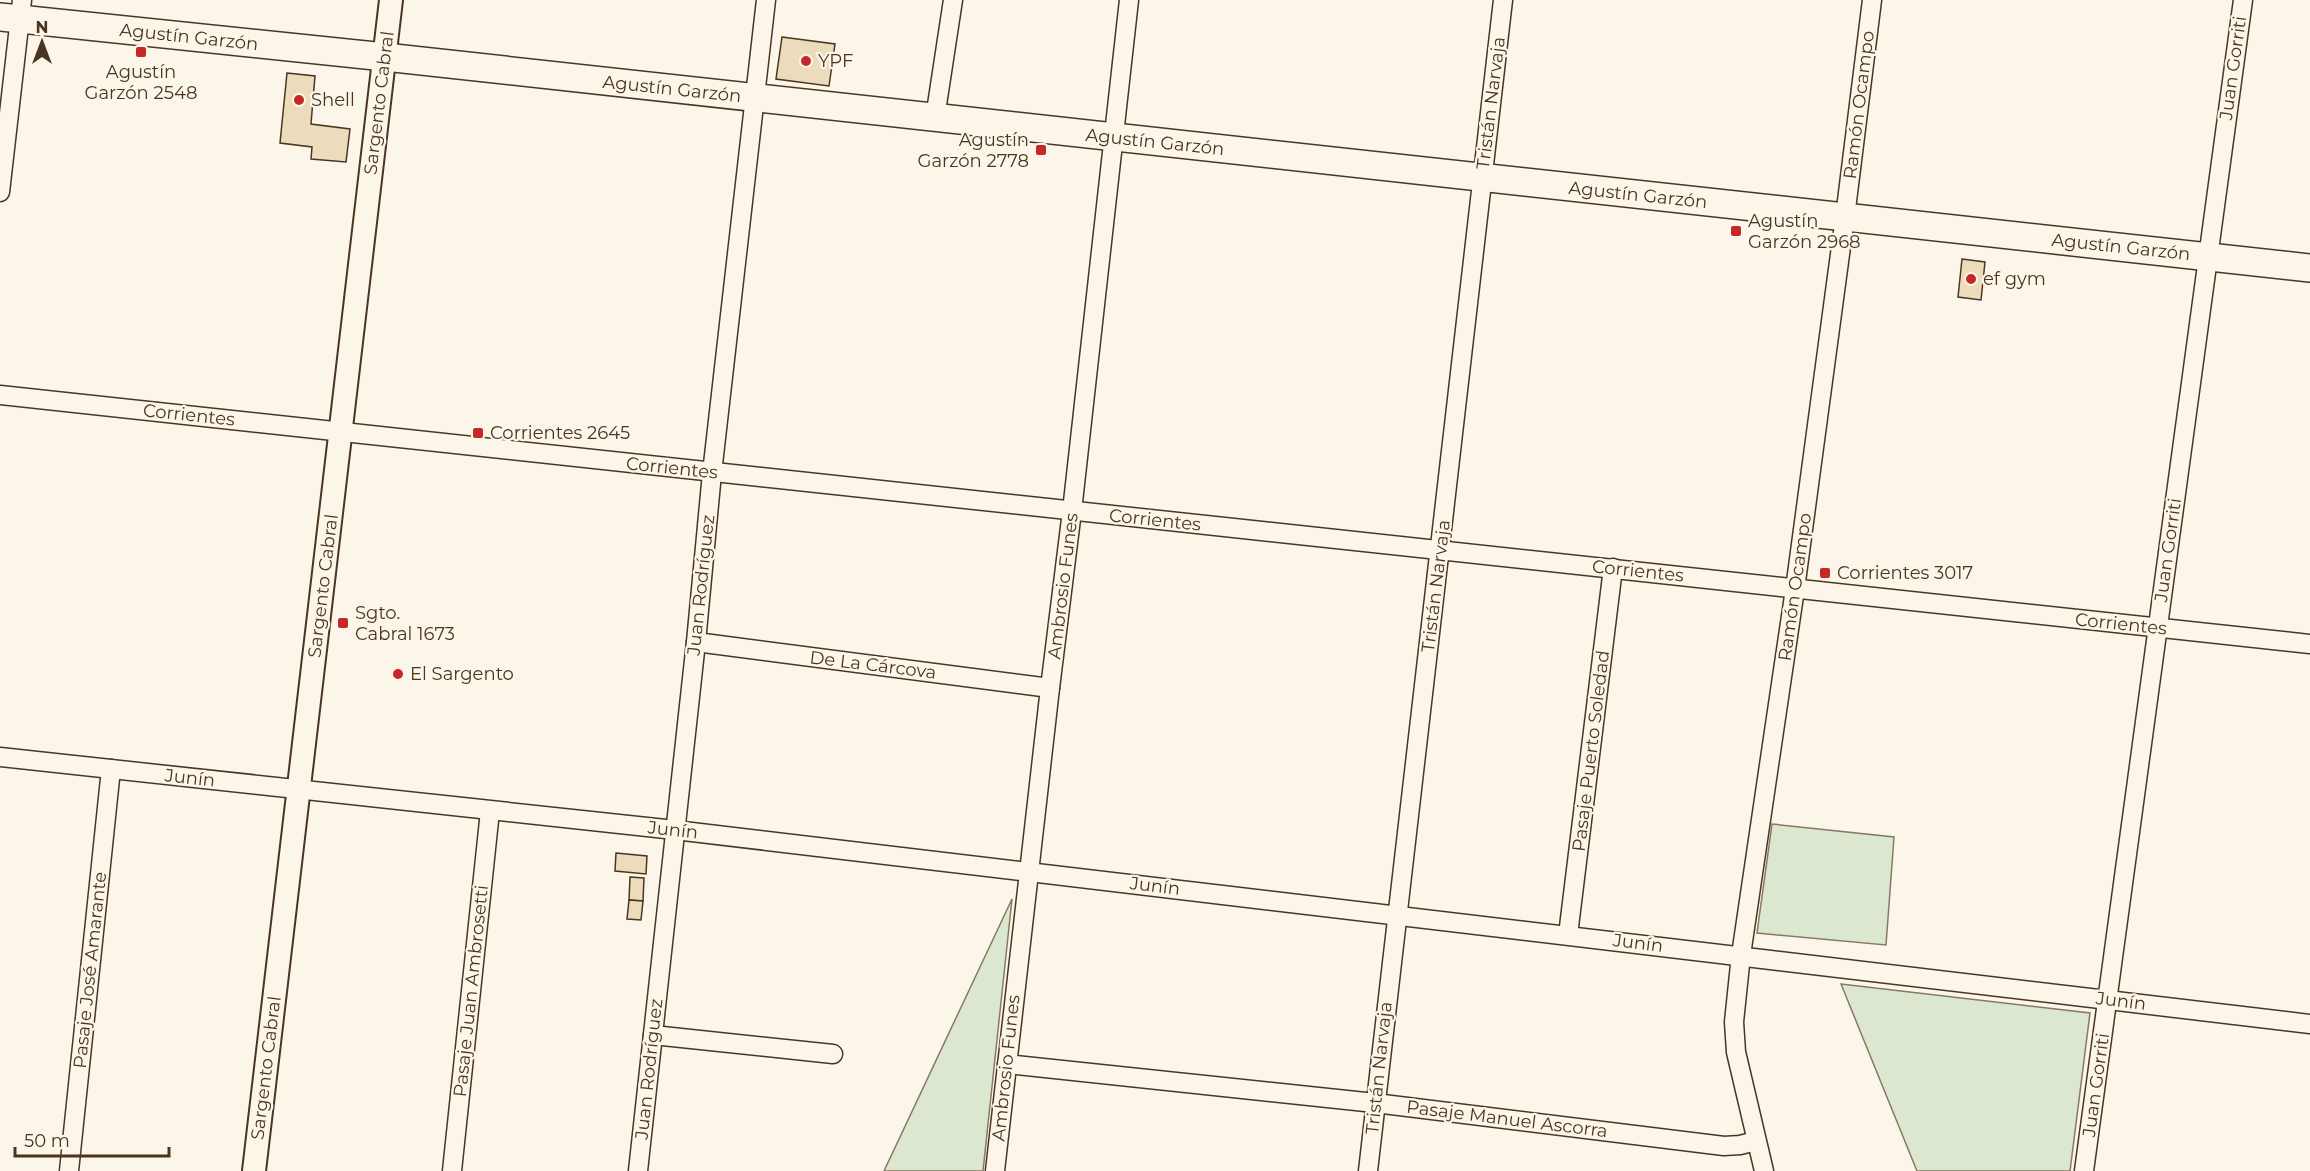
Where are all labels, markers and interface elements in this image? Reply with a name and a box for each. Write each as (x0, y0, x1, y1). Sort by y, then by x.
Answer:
north arrow (12, 12, 72, 72)
street label: Juan Gorriti (2215, 15, 2251, 122)
text: N (36, 18, 48, 37)
street label: Agustín Garzón (119, 19, 259, 55)
street label: Sargento Cabral (359, 30, 399, 176)
street label: Ramón Ocampo (1839, 30, 1879, 180)
street label: Tristán Narvaja (1472, 35, 1510, 171)
marker: Agustín Garzón 2548 (134, 45, 148, 59)
place label: YPF (818, 50, 853, 72)
marker: YPF (799, 54, 813, 68)
place label: Agustín Garzón 2548 (85, 61, 197, 104)
street label: Agustín Garzón (602, 71, 742, 107)
place label: Shell (311, 89, 355, 111)
marker: Shell (292, 93, 306, 107)
street label: Agustín Garzón (1085, 124, 1225, 160)
place label: Agustín Garzón 2778 (918, 129, 1029, 172)
marker: Agustín Garzón 2778 (1034, 143, 1048, 157)
street label: Agustín Garzón (1568, 177, 1708, 213)
place label: Agustín Garzón 2968 (1748, 210, 1861, 253)
marker: Agustín Garzón 2968 (1729, 224, 1743, 238)
street label: Agustín Garzón (2051, 229, 2191, 265)
place label: ef gym (1983, 268, 2046, 290)
marker: ef gym (1964, 272, 1978, 286)
street label: Corrientes (142, 399, 236, 431)
place label: Corrientes 2645 (490, 422, 630, 444)
marker: Corrientes 2645 (471, 426, 485, 440)
street label: Corrientes (625, 452, 719, 484)
street label: Juan Gorriti (2150, 497, 2186, 604)
street label: Corrientes (1108, 504, 1202, 536)
street label: Ambrosio Funes (1043, 511, 1083, 660)
street label: Ramón Ocampo (1774, 512, 1816, 662)
street label: Sargento Cabral (303, 513, 343, 659)
street label: Juan Rodríguez (683, 514, 719, 657)
street label: Tristán Narvaja (1417, 518, 1455, 654)
street label: Corrientes (1591, 555, 1685, 587)
place label: Corrientes 3017 (1837, 562, 1973, 584)
marker: Corrientes 3017 (1818, 566, 1832, 580)
place label: Sgto. Cabral 1673 (355, 602, 455, 645)
street label: Corrientes (2074, 608, 2168, 640)
marker: Sgto. Cabral 1673 (336, 616, 350, 630)
street label: De La Cárcova (808, 646, 938, 684)
street label: Pasaje Puerto Soledad (1568, 649, 1614, 853)
place label: El Sargento (410, 663, 514, 685)
marker: El Sargento (391, 667, 405, 681)
street label: Junín (163, 764, 216, 792)
street label: Junín (646, 816, 699, 844)
street label: Pasaje José Amarante (69, 870, 111, 1069)
street label: Junín (1128, 872, 1181, 900)
street label: Pasaje Juan Ambrosetti (449, 884, 493, 1098)
street label: Junín (1611, 929, 1664, 957)
street label: Junín (2094, 987, 2147, 1015)
street label: Ambrosio Funes (987, 993, 1025, 1142)
street label: Sargento Cabral (246, 995, 286, 1141)
street label: Juan Rodríguez (631, 998, 667, 1141)
street label: Tristán Narvaja (1361, 1000, 1397, 1136)
street label: Juan Gorriti (2078, 1032, 2114, 1139)
street label: Pasaje Manuel Ascorra (1405, 1096, 1609, 1142)
scale bar (15, 1120, 170, 1158)
text: 50 m (24, 1130, 70, 1152)

